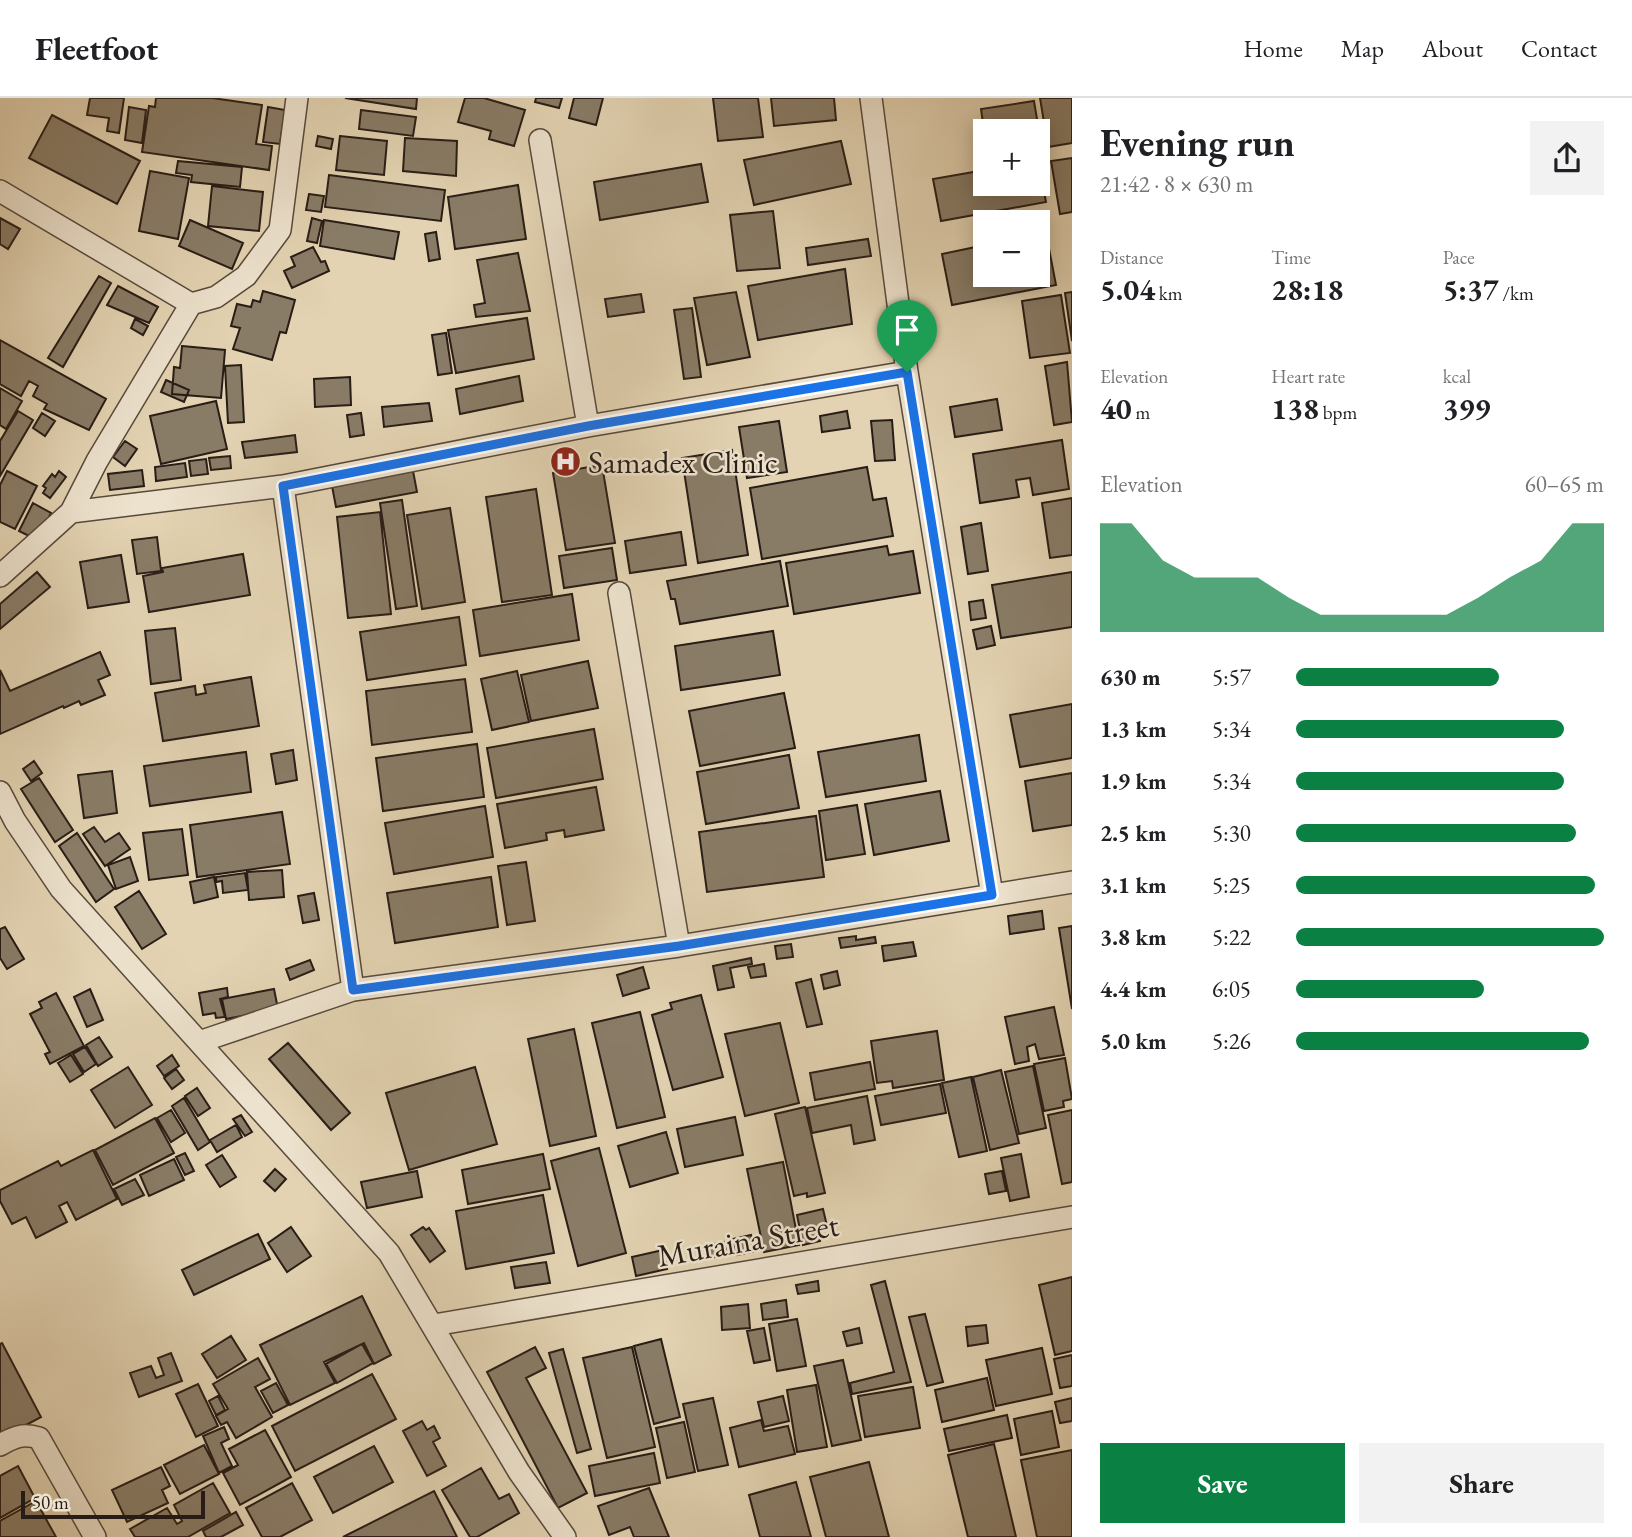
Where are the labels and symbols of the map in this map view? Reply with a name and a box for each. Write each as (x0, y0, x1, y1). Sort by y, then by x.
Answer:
pin (877, 300, 937, 372)
place label: Samadex Clinic (588, 441, 778, 483)
hospital icon: Samadex Clinic (548, 445, 582, 479)
street label: Muraina Street (654, 1203, 842, 1277)
scale bar (21, 1488, 205, 1520)

